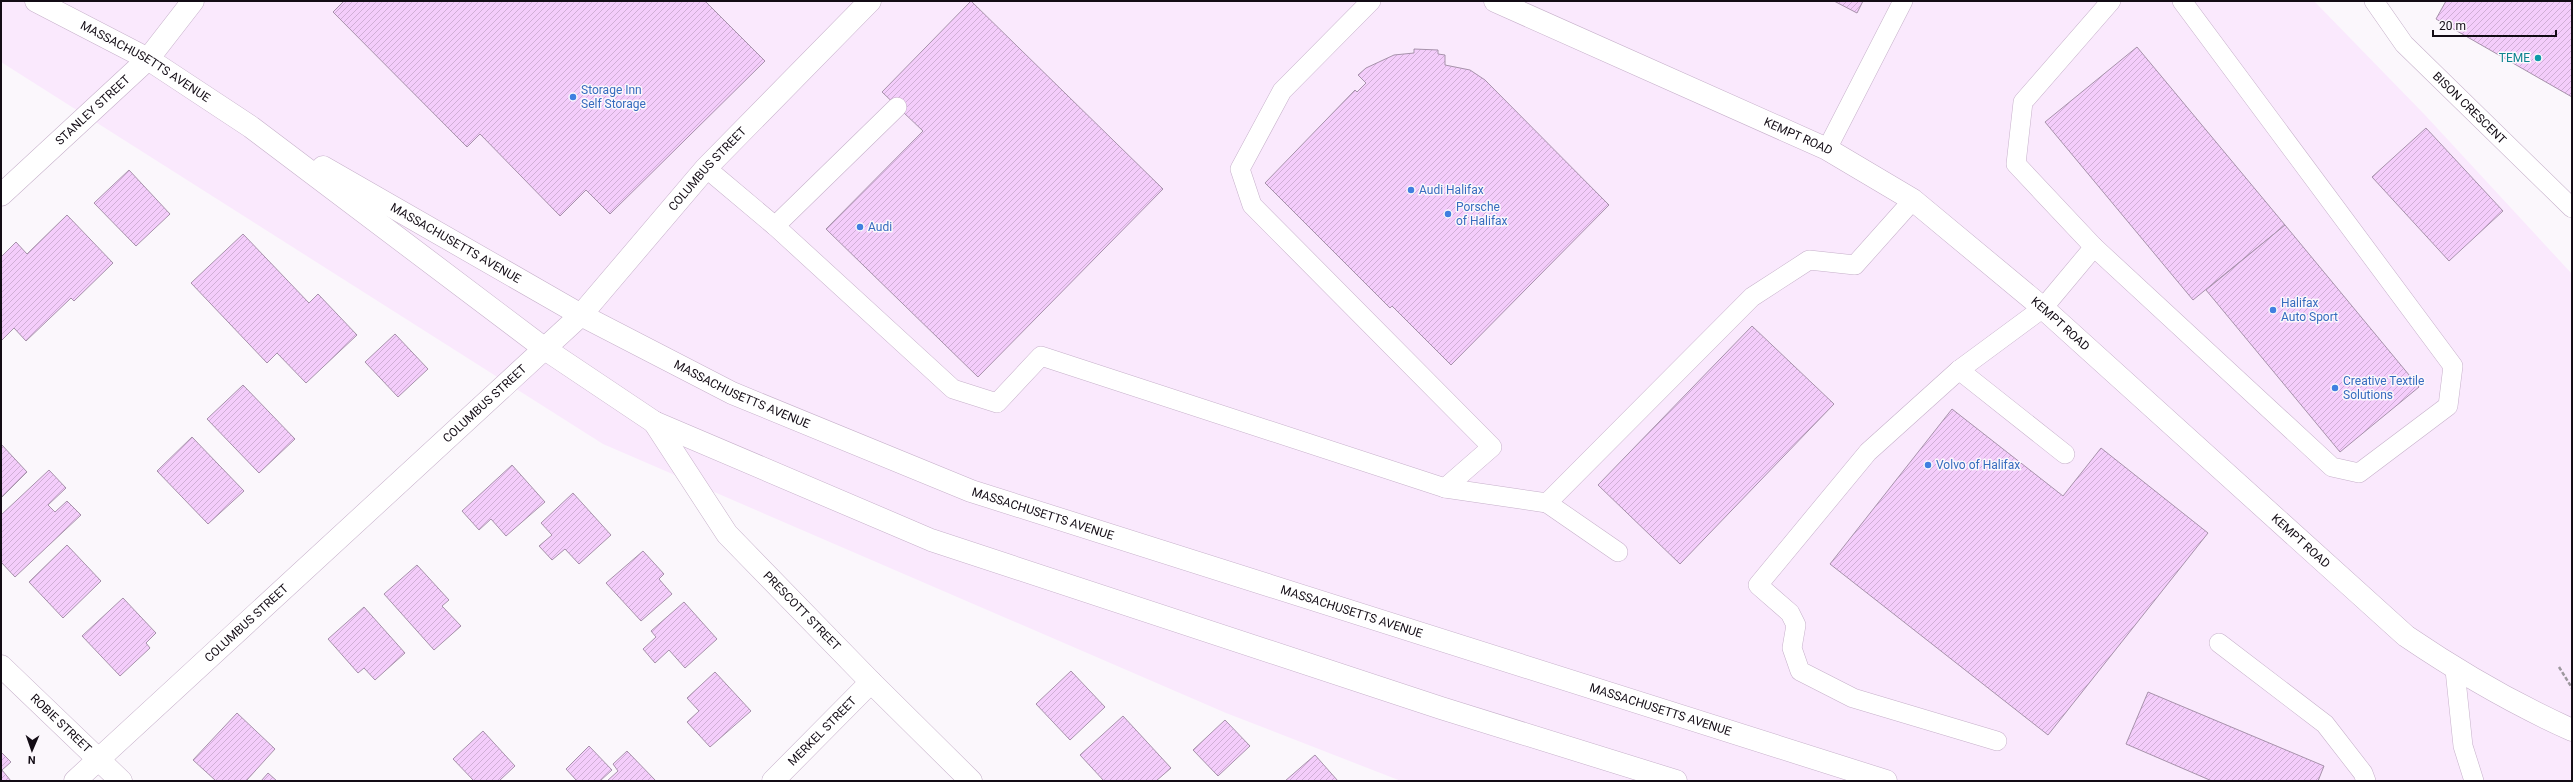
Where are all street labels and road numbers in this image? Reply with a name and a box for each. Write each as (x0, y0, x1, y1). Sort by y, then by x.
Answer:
street label: MASSACHUSETTS AVENUE (78, 18, 213, 105)
street label: BISON CRESCENT (2430, 69, 2509, 147)
street label: STANLEY STREET (53, 72, 133, 148)
street label: KEMPT ROAD (1762, 115, 1835, 158)
street label: COLUMBUS STREET (666, 124, 749, 214)
street label: MASSACHUSETTS AVENUE (388, 200, 524, 286)
street label: KEMPT ROAD (2028, 294, 2093, 354)
street label: MASSACHUSETTS AVENUE (672, 357, 812, 431)
street label: COLUMBUS STREET (440, 362, 529, 446)
street label: MASSACHUSETTS AVENUE (970, 485, 1116, 543)
street label: KEMPT ROAD (2269, 511, 2333, 571)
street label: PRESCOTT STREET (760, 569, 843, 653)
street label: COLUMBUS STREET (202, 581, 291, 665)
street label: MASSACHUSETTS AVENUE (1279, 583, 1424, 641)
street label: MASSACHUSETTS AVENUE (1588, 680, 1733, 739)
street label: ROBIE STREET (28, 691, 94, 756)
street label: MERKEL STREET (785, 694, 859, 769)

